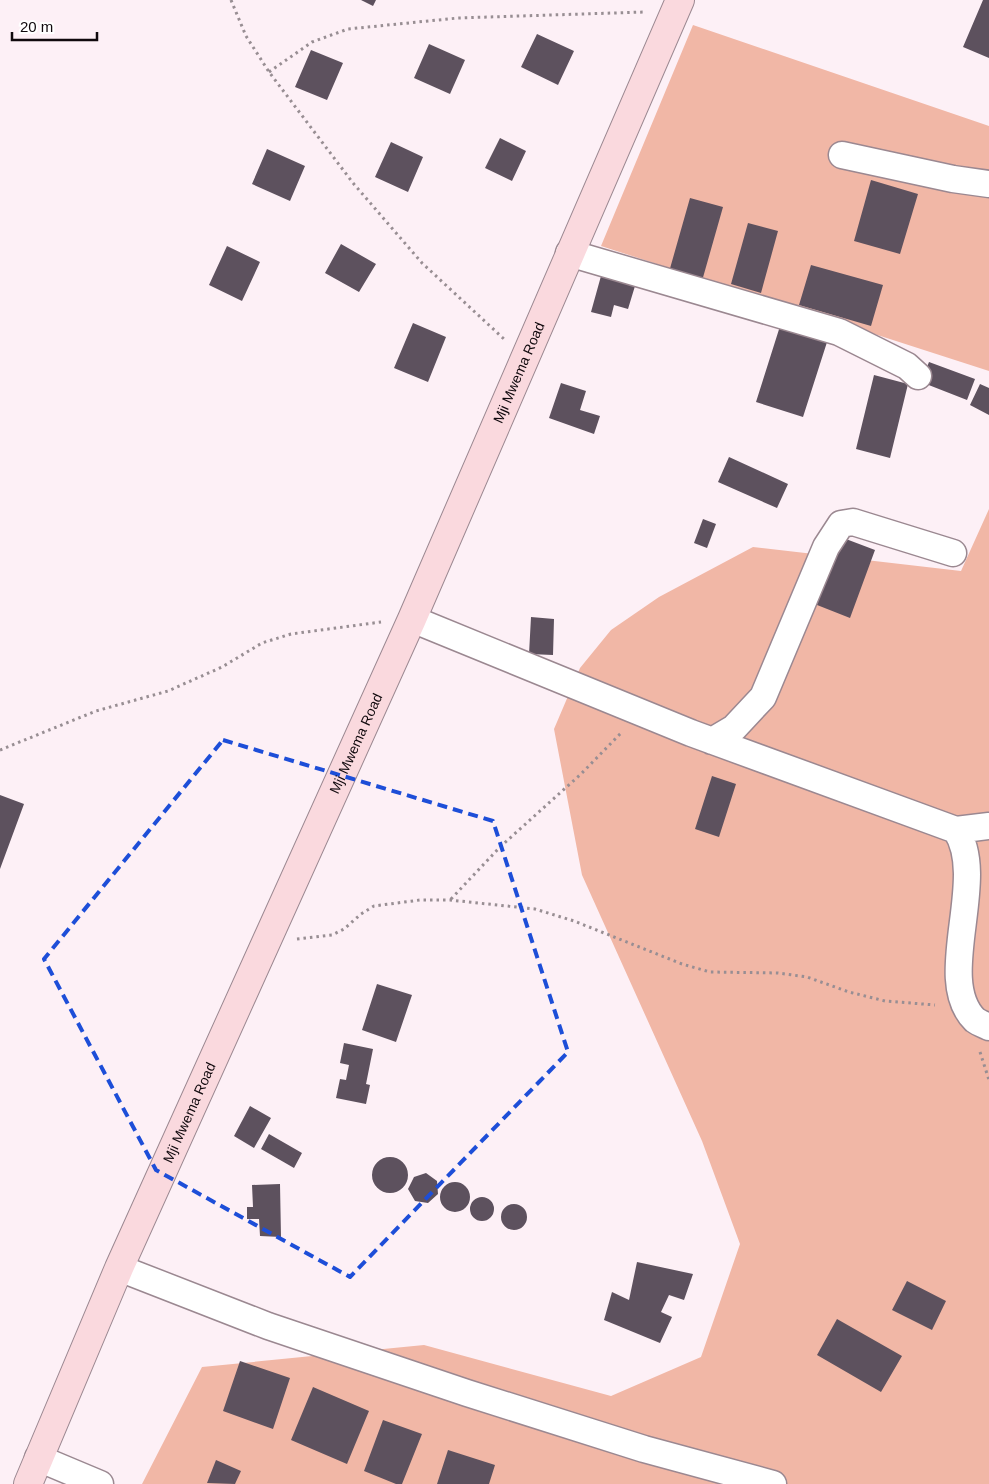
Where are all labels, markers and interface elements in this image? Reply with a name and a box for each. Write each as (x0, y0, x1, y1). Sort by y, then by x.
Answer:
scale bar (12, 10, 98, 42)
text: 20 m (20, 18, 53, 35)
street label: Mji Mwema Road (490, 320, 548, 425)
street label: Mji Mwema Road (326, 691, 385, 796)
street label: Mji Mwema Road (160, 1060, 219, 1165)

